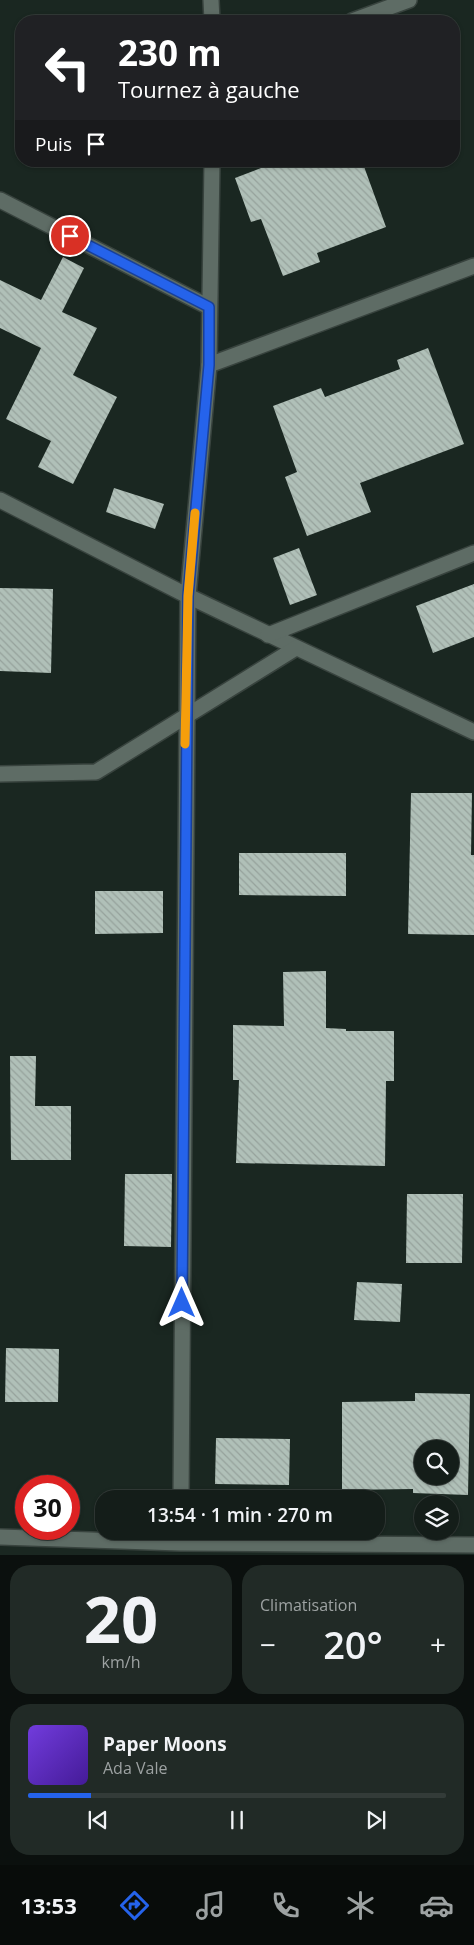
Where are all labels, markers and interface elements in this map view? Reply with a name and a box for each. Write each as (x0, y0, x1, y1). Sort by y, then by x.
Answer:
text: 230 m (118, 29, 222, 76)
icon: left (35, 35, 100, 100)
text: Tournez à gauche (118, 74, 300, 104)
icon: arrive (82, 130, 110, 158)
text: Puis (35, 131, 72, 157)
pin (49, 215, 91, 257)
icon: arrive (56, 222, 84, 250)
position arrow (155, 1276, 207, 1328)
map controls (414, 1440, 459, 1540)
button: search (414, 1440, 459, 1485)
speed limit sign: 30 (15, 1475, 80, 1540)
button: layers (414, 1495, 459, 1540)
text: 13:54 · 1 min · 270 m (147, 1502, 333, 1528)
text: 20 (84, 1574, 158, 1662)
text: Climatisation (260, 1594, 357, 1616)
text: 20° (323, 1618, 383, 1670)
text: − (260, 1625, 276, 1663)
text: + (430, 1625, 446, 1663)
text: km/h (102, 1651, 140, 1673)
text: Paper Moons (103, 1731, 227, 1757)
text: Ada Vale (103, 1757, 167, 1779)
icon: previous (84, 1806, 112, 1834)
icon: pause (223, 1806, 251, 1834)
icon: next (362, 1806, 390, 1834)
icon: directions (117, 1888, 152, 1923)
icon: music (193, 1888, 228, 1923)
icon: phone (268, 1888, 303, 1923)
icon: climate (343, 1888, 378, 1923)
icon: car (419, 1888, 454, 1923)
text: 13:53 (20, 1890, 77, 1920)

